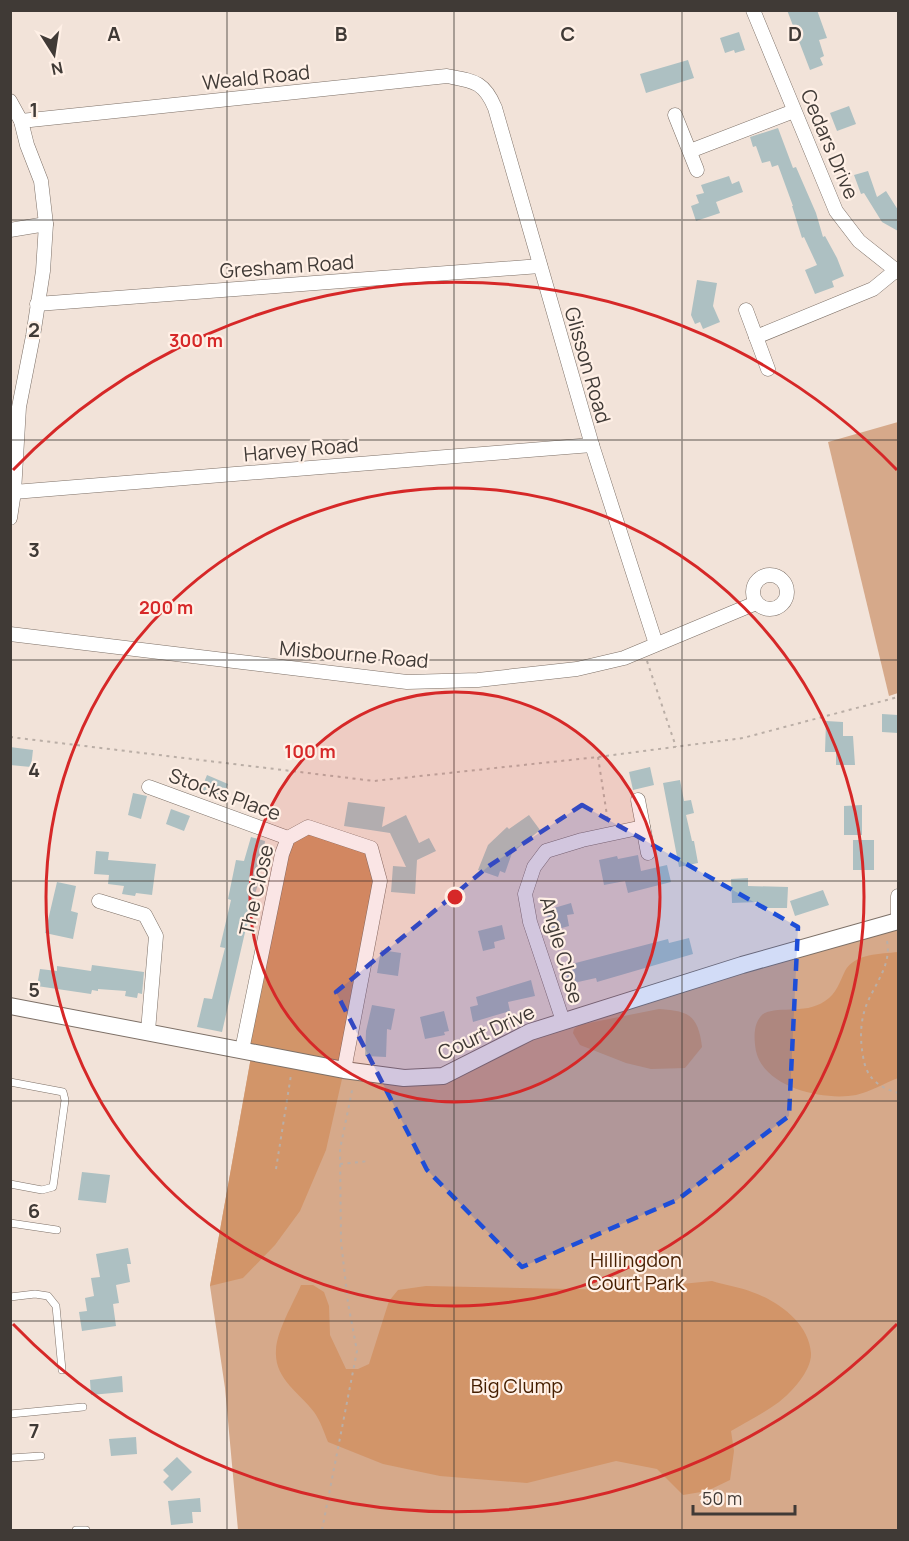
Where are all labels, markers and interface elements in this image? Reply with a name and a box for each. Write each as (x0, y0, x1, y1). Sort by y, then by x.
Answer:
text: A (107, 20, 121, 47)
text: B (335, 20, 348, 47)
text: C (561, 20, 575, 47)
text: D (788, 20, 802, 47)
north arrow (24, 24, 84, 84)
text: N (49, 57, 65, 81)
street label: Weald Road (201, 58, 311, 96)
street label: Cedars Drive (795, 85, 865, 203)
text: 1 (30, 96, 38, 123)
street label: Gresham Road (219, 248, 355, 284)
street label: Glisson Road (559, 304, 617, 426)
text: 2 (28, 316, 40, 343)
text: 300 m (169, 328, 223, 352)
street label: Harvey Road (242, 431, 360, 467)
text: 3 (28, 536, 40, 563)
text: 200 m (139, 595, 193, 619)
street label: Misbourne Road (278, 634, 430, 674)
text: 100 m (284, 739, 336, 763)
text: 4 (28, 756, 40, 783)
street label: Stocks Place (165, 761, 285, 827)
street label: The Close (232, 842, 280, 938)
centre of rings (445, 887, 465, 907)
street label: Angle Close (534, 894, 590, 1006)
text: 5 (28, 976, 40, 1003)
street label: Court Drive (433, 998, 539, 1066)
text: 6 (28, 1197, 40, 1224)
park label: Hillingdon Court Park (587, 1246, 686, 1296)
park label: Big Clump (471, 1372, 563, 1399)
text: 7 (29, 1417, 39, 1444)
scale bar (693, 1478, 795, 1516)
text: 50 m (702, 1486, 742, 1510)

